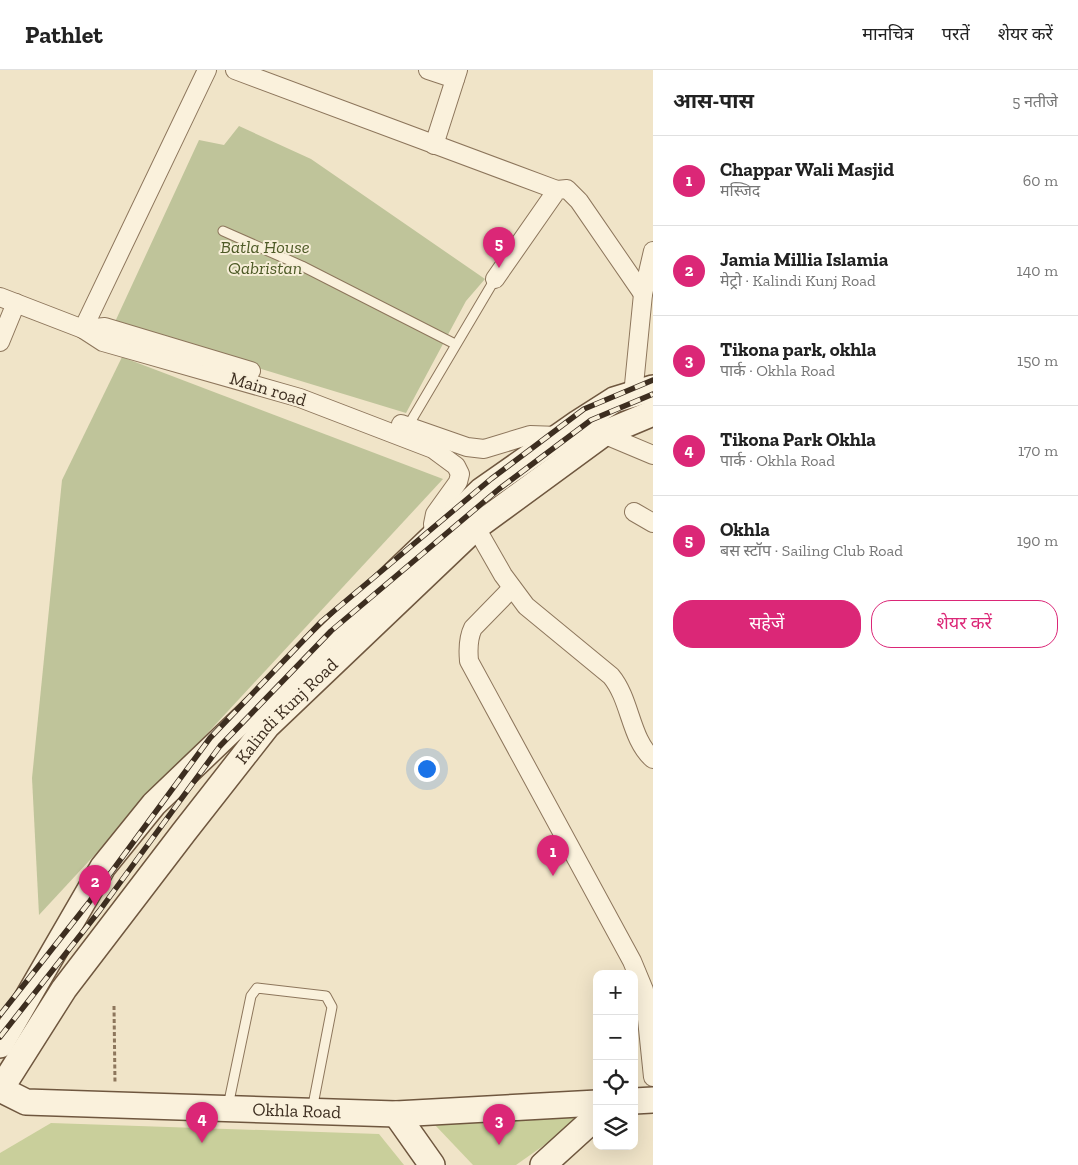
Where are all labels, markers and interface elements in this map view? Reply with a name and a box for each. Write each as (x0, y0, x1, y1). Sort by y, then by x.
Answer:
text: Pathlet (25, 20, 103, 49)
text: मानचित्र (862, 23, 914, 45)
text: परतें (942, 23, 970, 45)
text: शेयर करें (998, 23, 1053, 45)
text: आस-पास (673, 88, 754, 113)
text: 5 नतीजे (1012, 92, 1058, 111)
text: Chappar Wali Masjid (720, 158, 894, 181)
text: 1 (686, 171, 692, 190)
text: 60 m (1023, 171, 1058, 190)
text: मस्जिद (720, 181, 760, 200)
pin: 5 (483, 227, 515, 268)
park label: Batla House Qabristan (220, 236, 310, 279)
text: Jamia Millia Islamia (720, 248, 888, 271)
text: 2 (685, 261, 693, 280)
text: 140 m (1017, 261, 1058, 280)
text: मेट्रो · Kalindi Kunj Road (720, 271, 876, 290)
text: Tikona park, okhla (720, 338, 876, 361)
text: 3 (685, 351, 693, 370)
text: 150 m (1017, 351, 1058, 370)
text: पार्क · Okhla Road (720, 361, 835, 380)
street label: Main road (227, 367, 309, 411)
text: Tikona Park Okhla (720, 428, 876, 451)
text: 4 (684, 441, 694, 460)
text: 170 m (1018, 441, 1058, 460)
text: पार्क · Okhla Road (720, 451, 835, 470)
text: Okhla (720, 518, 770, 541)
text: 5 (685, 531, 693, 550)
text: 190 m (1017, 531, 1058, 550)
text: बस स्टॉप · Sailing Club Road (720, 541, 903, 560)
button: सहेजें (673, 600, 861, 648)
button: शेयर करें (871, 600, 1058, 648)
street label: Kalindi Kunj Road (231, 653, 342, 768)
your location (414, 756, 440, 782)
pin: 1 (537, 835, 569, 876)
pin: 2 (79, 865, 111, 906)
map controls (593, 970, 638, 1150)
button: + (593, 970, 638, 1015)
button: − (593, 1015, 638, 1060)
button: locate (593, 1060, 638, 1105)
street label: Okhla Road (252, 1098, 342, 1123)
pin: 4 (186, 1102, 218, 1143)
pin: 3 (483, 1104, 515, 1145)
button: layers (593, 1105, 638, 1150)

